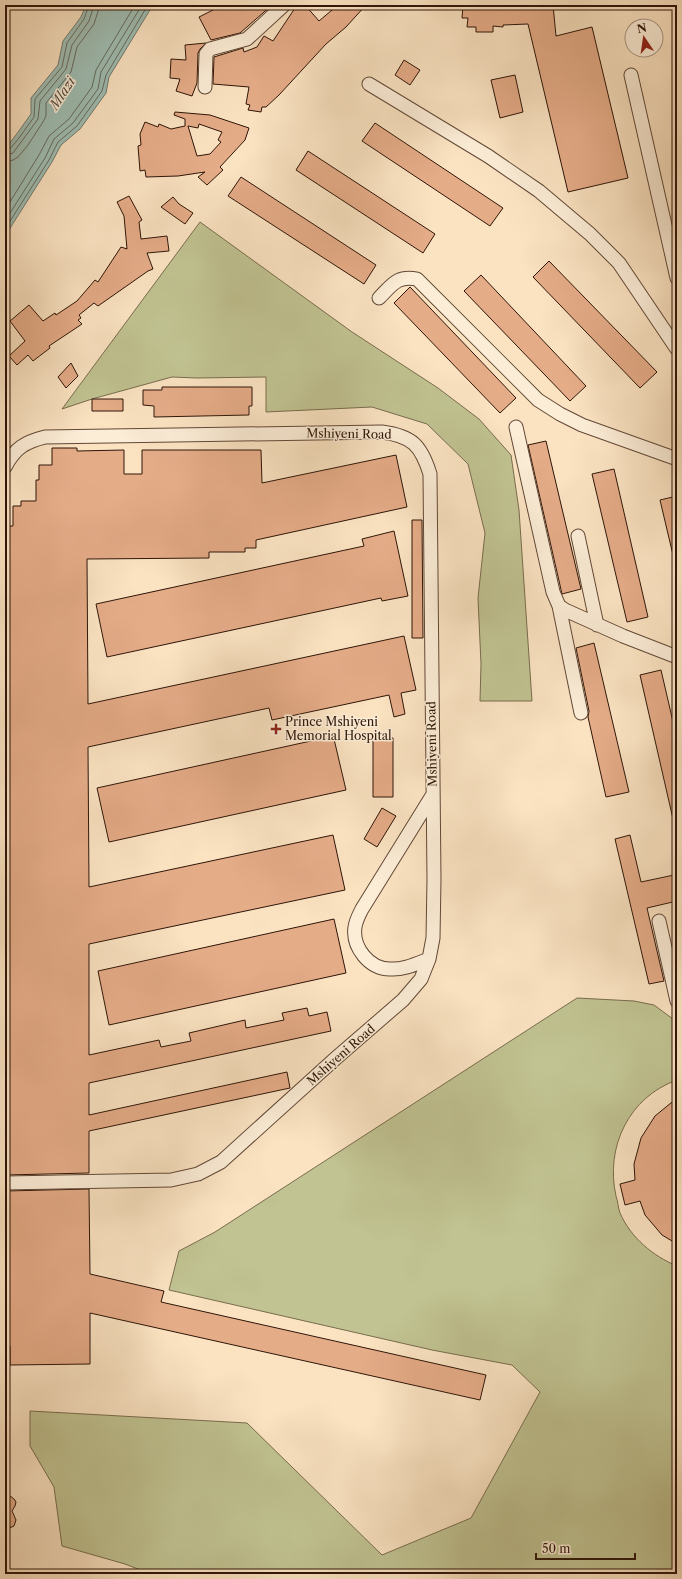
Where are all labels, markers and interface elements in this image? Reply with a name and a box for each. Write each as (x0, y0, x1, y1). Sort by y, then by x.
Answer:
north arrow (624, 18, 664, 58)
text: N (636, 20, 648, 36)
water label: Mlazi (45, 73, 79, 114)
street label: Mshiyeni Road (306, 425, 393, 442)
street label: Mshiyeni Road (423, 700, 440, 787)
place label: Prince Mshiyeni Memorial Hospital (285, 714, 392, 743)
marker: Prince Mshiyeni Memorial Hospital (270, 723, 282, 735)
street label: Mshiyeni Road (304, 1020, 378, 1088)
scale bar (536, 1535, 635, 1561)
text: 50 m (542, 1541, 571, 1556)

